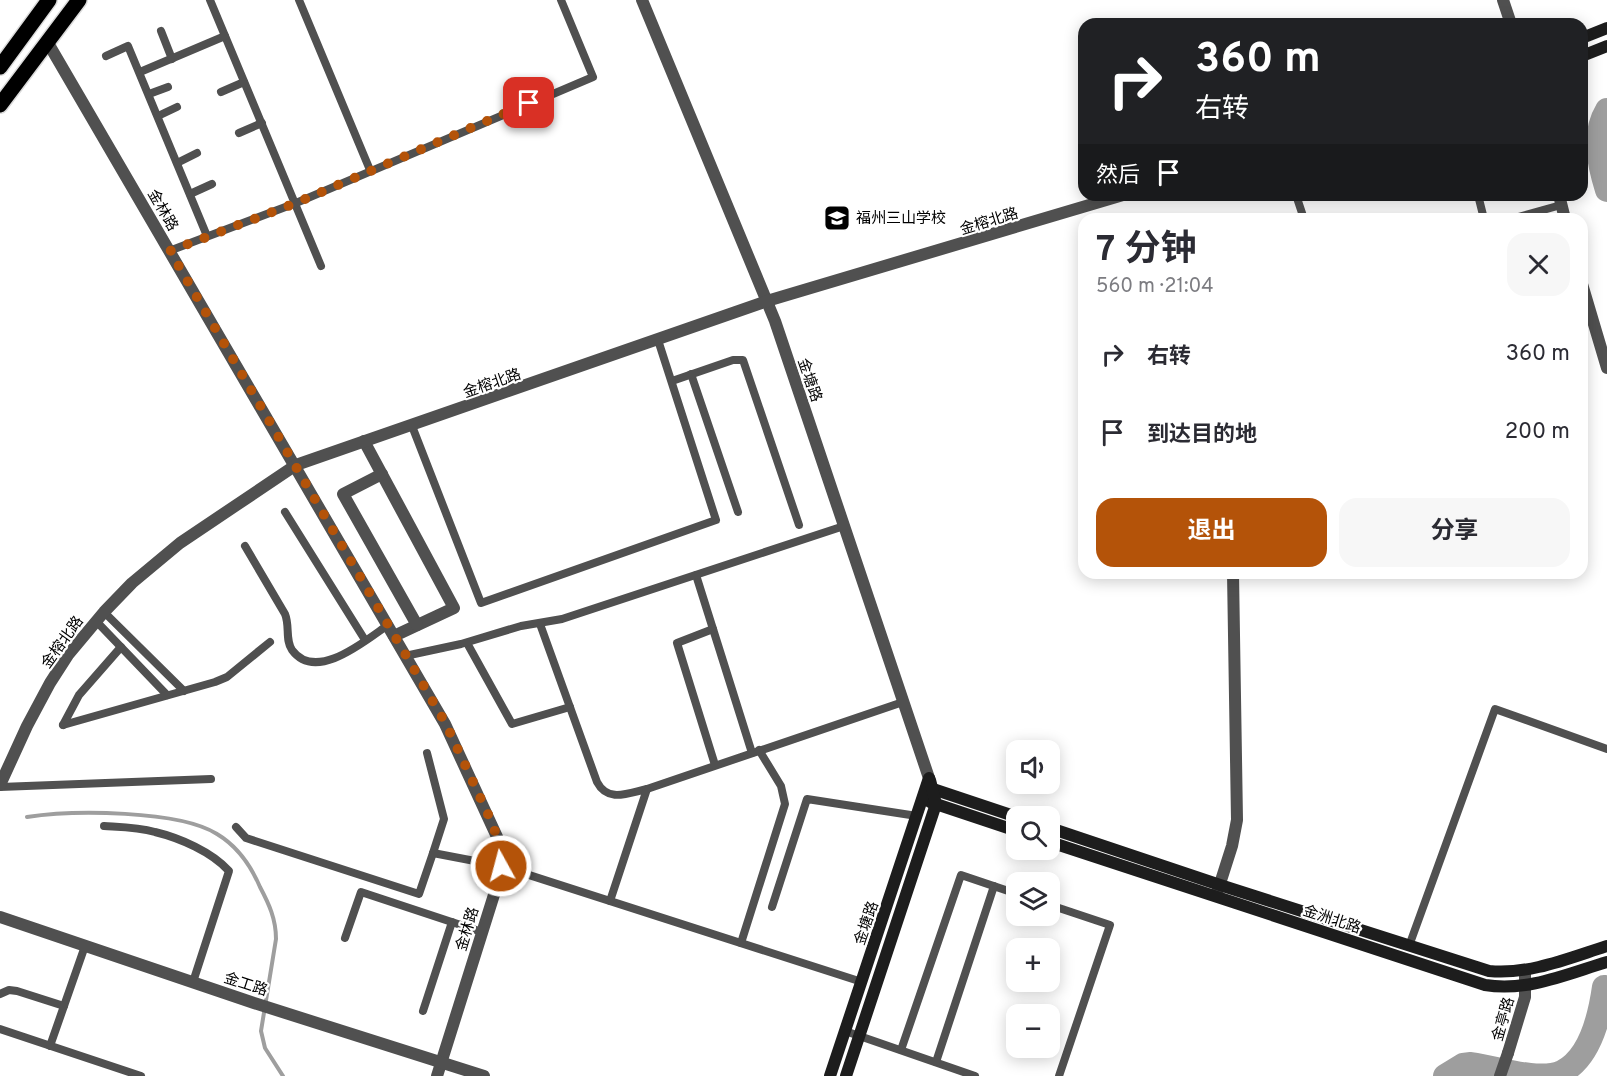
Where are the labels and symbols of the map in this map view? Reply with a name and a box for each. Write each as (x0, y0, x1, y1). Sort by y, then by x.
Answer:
pin (503, 77, 554, 128)
street label: 金林路 (142, 187, 181, 235)
school or university icon: 福州三山学校 (822, 203, 852, 233)
street label: 金榕北路 (958, 204, 1021, 240)
place label: 福州三山学校 (856, 209, 946, 229)
street label: 金塘路 (792, 356, 826, 405)
street label: 金榕北路 (461, 365, 524, 403)
street label: 金榕北路 (37, 612, 89, 673)
position arrow (469, 834, 533, 898)
street label: 金塘路 (850, 899, 884, 948)
street label: 金洲北路 (1300, 901, 1363, 939)
street label: 金林路 (453, 905, 484, 954)
street label: 金工路 (221, 969, 270, 1001)
street label: 金亭路 (1489, 995, 1520, 1044)

